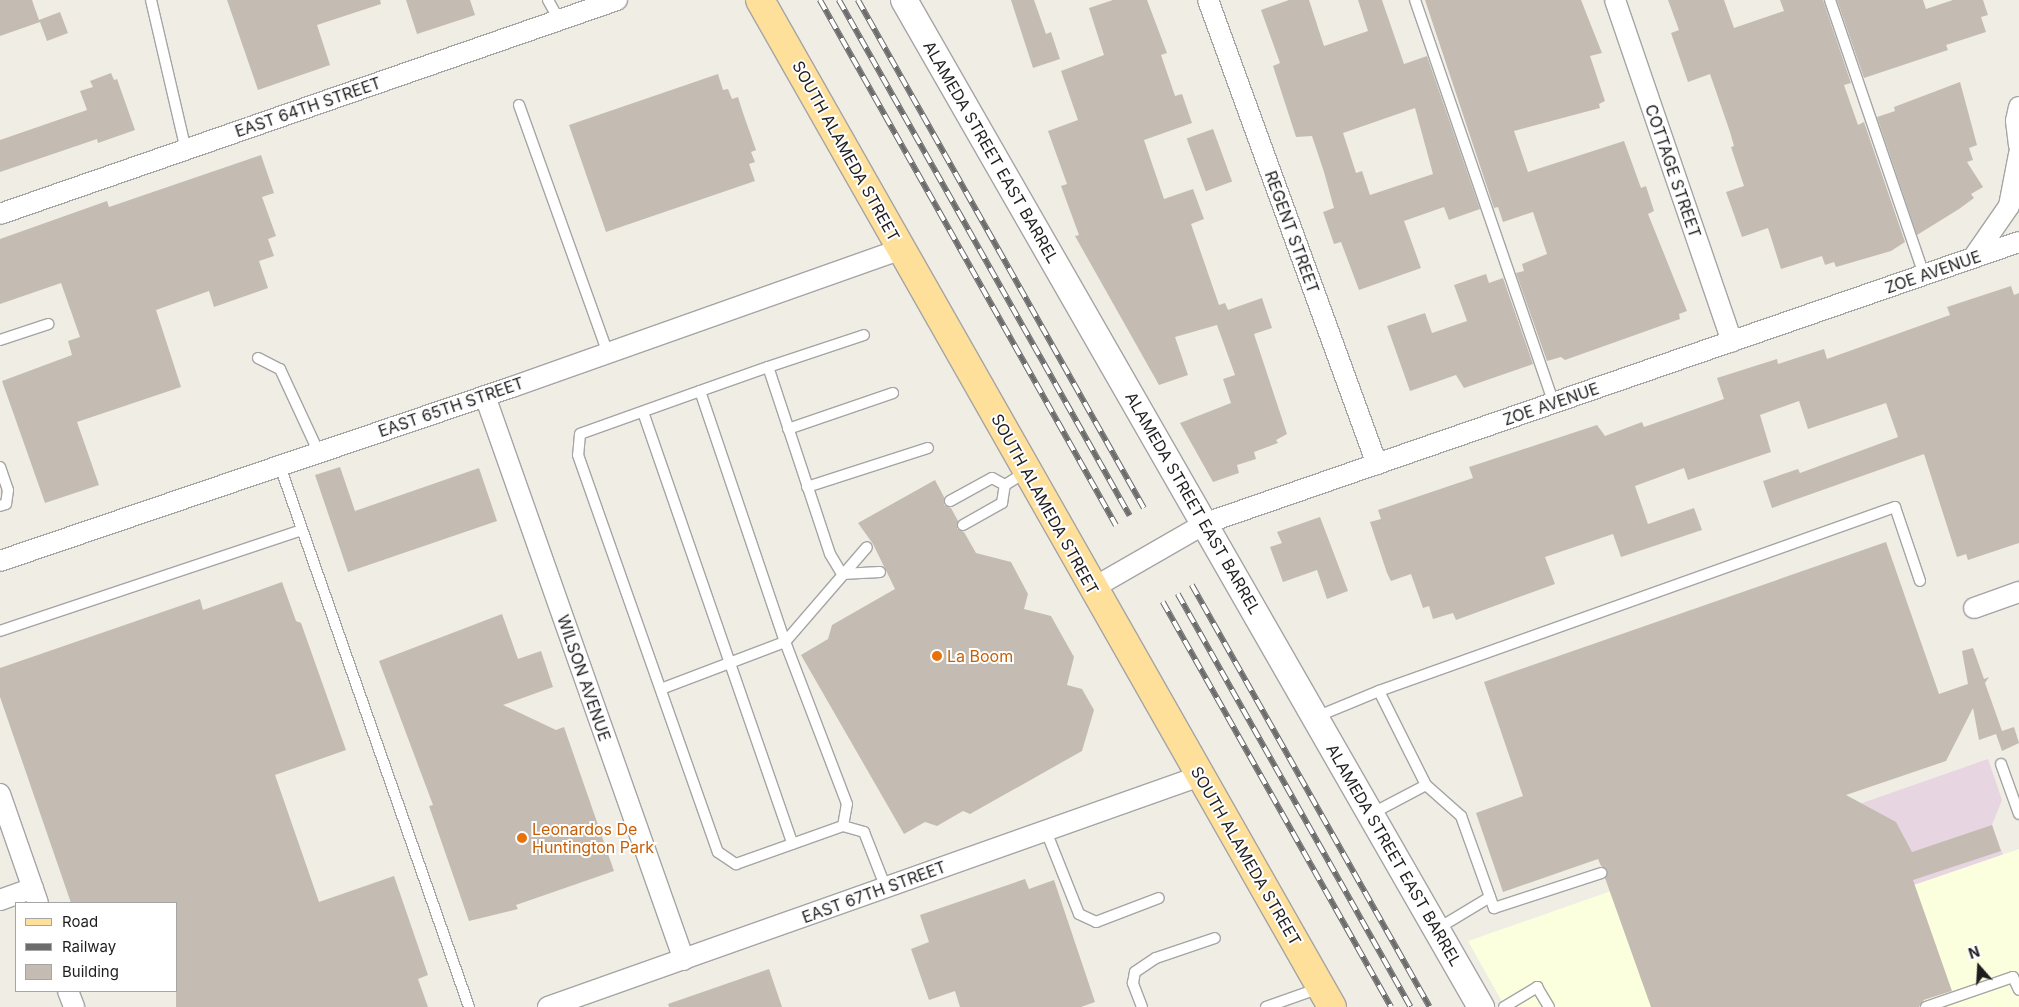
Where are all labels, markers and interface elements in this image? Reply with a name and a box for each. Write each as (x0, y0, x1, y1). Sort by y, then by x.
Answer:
street label: ALAMEDA STREET EAST BARREL (919, 38, 1063, 266)
street label: SOUTH ALAMEDA STREET (788, 57, 904, 245)
street label: EAST 64TH STREET (232, 73, 384, 141)
street label: COTTAGE STREET (1641, 102, 1705, 240)
street label: REGENT STREET (1261, 168, 1323, 296)
street label: ZOE AVENUE (1883, 247, 1983, 297)
street label: EAST 65TH STREET (376, 373, 526, 441)
street label: ZOE AVENUE (1501, 379, 1601, 429)
street label: ALAMEDA STREET EAST BARREL (1121, 389, 1265, 617)
street label: SOUTH ALAMEDA STREET (987, 410, 1103, 598)
street label: WILSON AVENUE (553, 612, 615, 744)
place label: La Boom (947, 646, 1013, 666)
marker: La Boom (931, 650, 943, 662)
street label: ALAMEDA STREET EAST BARREL (1322, 741, 1466, 969)
street label: SOUTH ALAMEDA STREET (1187, 763, 1305, 949)
place label: Leonardos De Huntington Park (532, 819, 654, 857)
marker: Leonardos De Huntington Park (516, 832, 528, 844)
street label: EAST 67TH STREET (799, 857, 949, 927)
legend (15, 902, 178, 992)
text: Road (62, 912, 98, 931)
text: Railway (62, 937, 116, 956)
north arrow (1954, 942, 2004, 992)
text: N (1966, 943, 1982, 962)
text: Building (62, 962, 119, 981)

